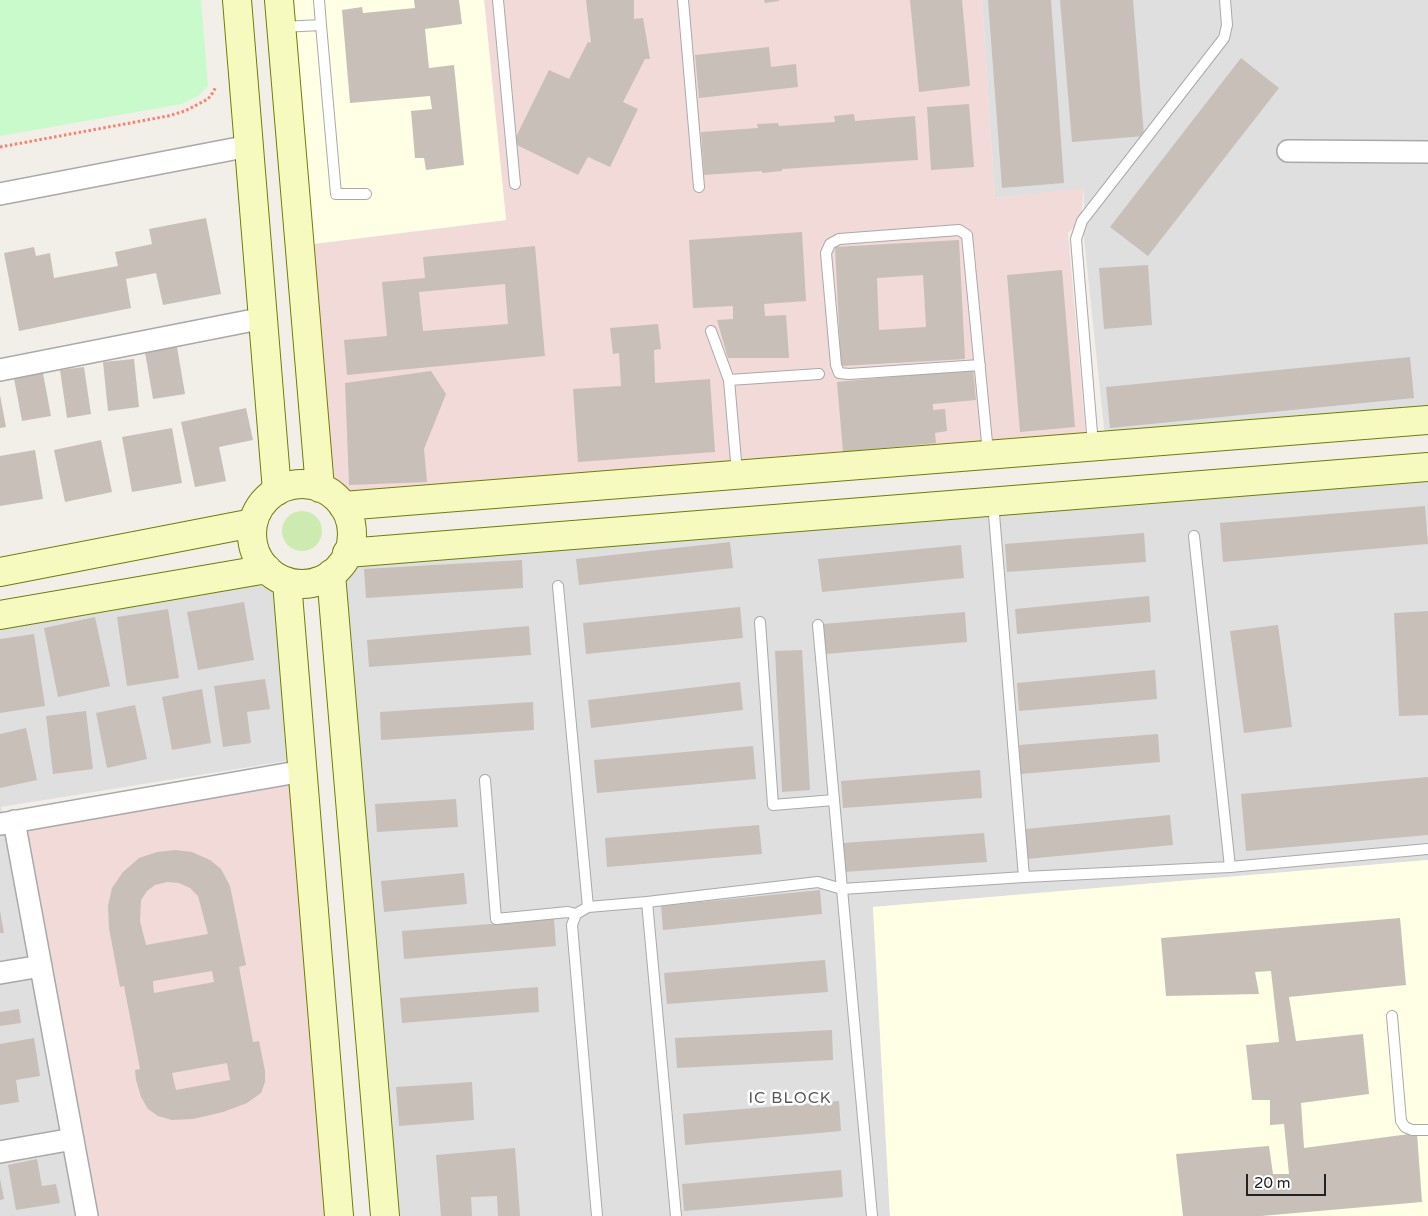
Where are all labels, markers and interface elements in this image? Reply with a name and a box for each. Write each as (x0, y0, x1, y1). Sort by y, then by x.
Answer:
district label: IC BLOCK (748, 1089, 832, 1109)
scale bar (1248, 1164, 1328, 1196)
text: 20 m (1254, 1174, 1291, 1192)

